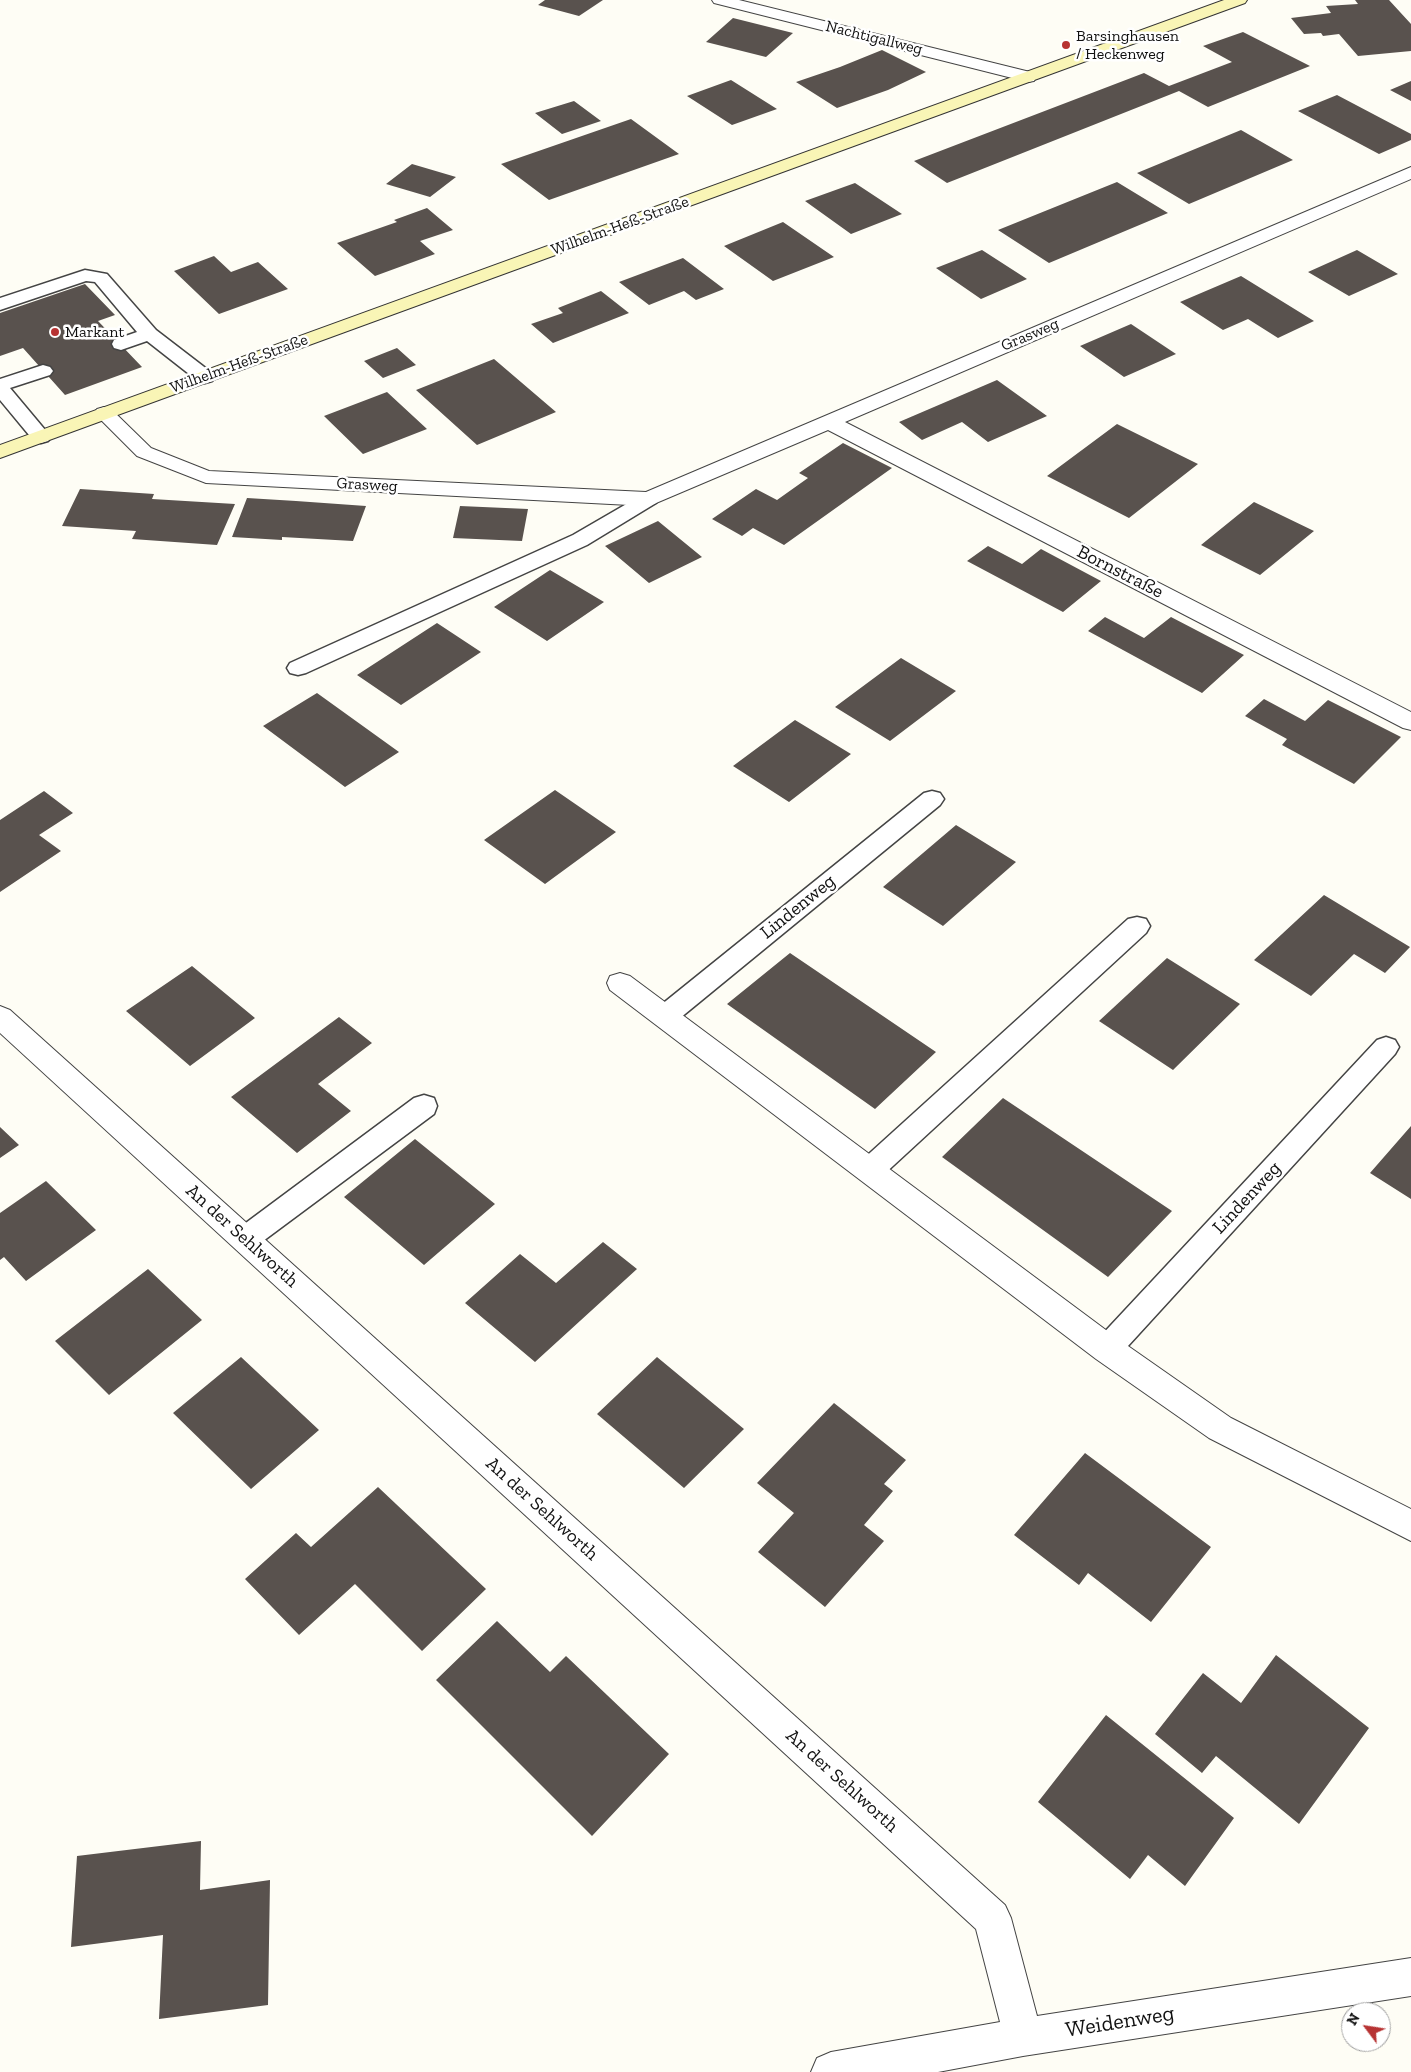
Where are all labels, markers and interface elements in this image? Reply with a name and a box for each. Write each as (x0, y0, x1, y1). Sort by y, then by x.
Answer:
street label: Nachtigallweg (824, 17, 924, 59)
place label: Barsinghausen / Heckenweg (1076, 26, 1179, 64)
marker: Barsinghausen / Heckenweg (1060, 39, 1072, 51)
street label: Wilhelm-Heß-Straße (549, 192, 691, 260)
street label: Grasweg (998, 314, 1062, 356)
place label: Markant (65, 322, 124, 342)
marker: Markant (49, 326, 61, 338)
street label: Wilhelm-Heß-Straße (168, 330, 310, 398)
street label: Grasweg (336, 474, 398, 496)
street label: Bornstraße (1073, 541, 1167, 603)
street label: Lindenweg (756, 870, 840, 944)
street label: Lindenweg (1208, 1157, 1286, 1239)
street label: An der Sehlworth (181, 1180, 303, 1292)
street label: An der Sehlworth (481, 1453, 603, 1565)
street label: An der Sehlworth (781, 1725, 903, 1837)
street label: Weidenweg (1064, 2000, 1176, 2044)
north arrow (1341, 2002, 1391, 2052)
text: N (1344, 2011, 1364, 2028)

